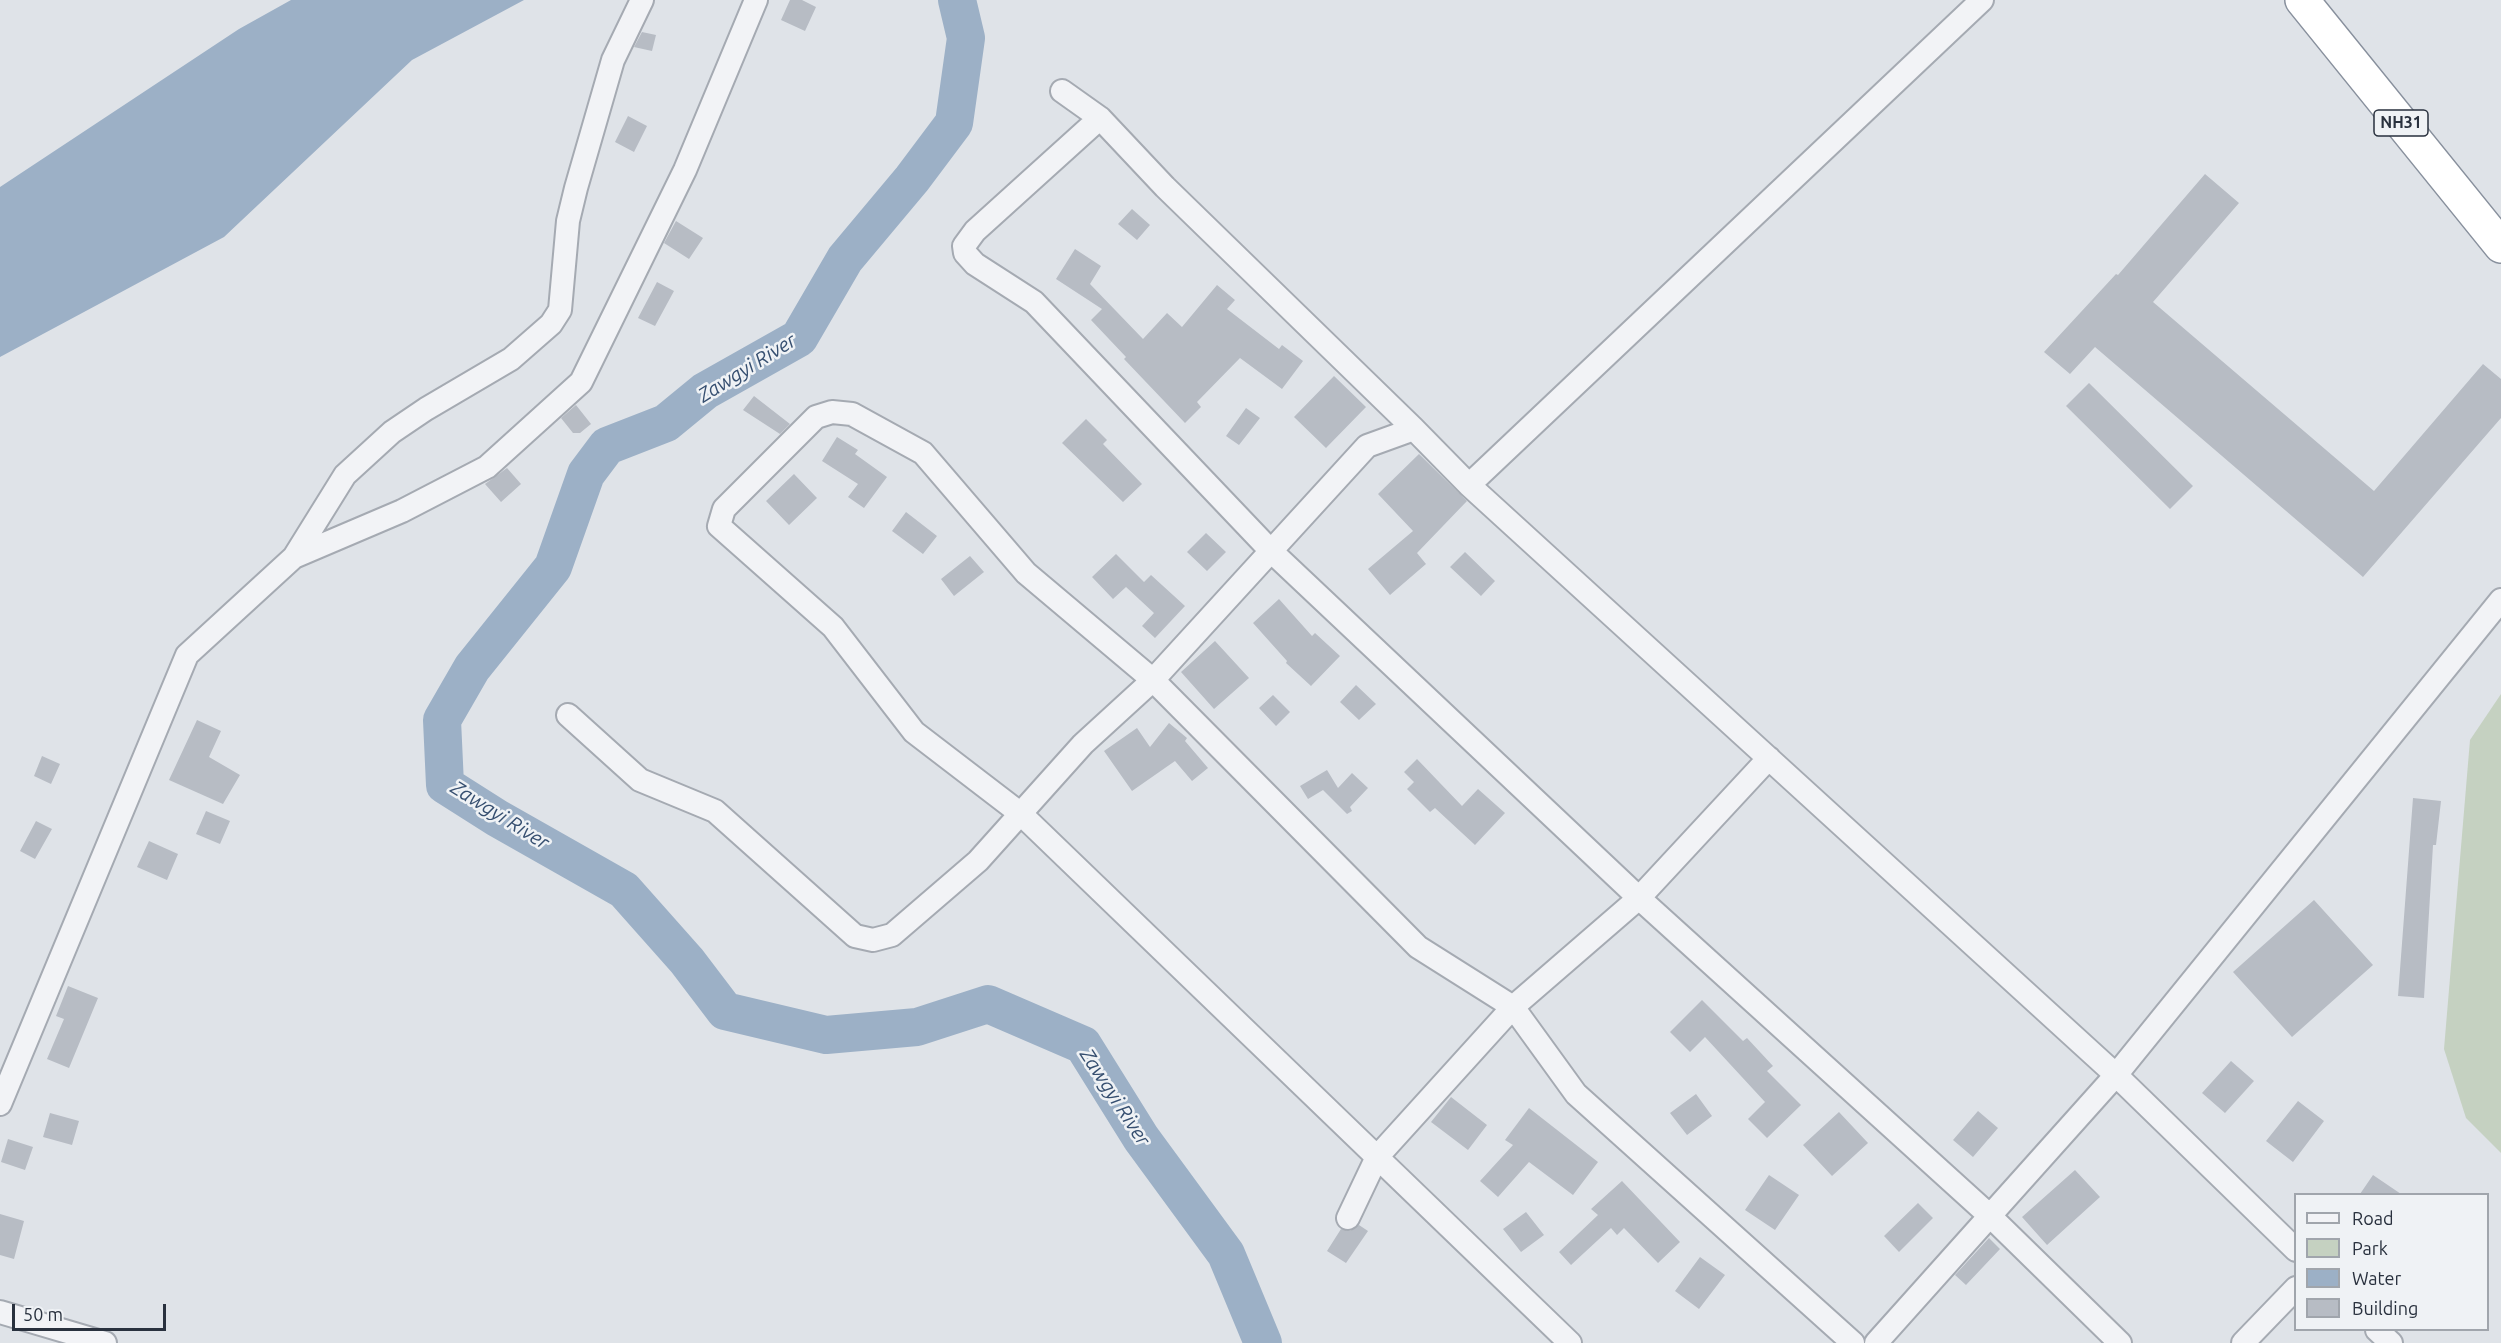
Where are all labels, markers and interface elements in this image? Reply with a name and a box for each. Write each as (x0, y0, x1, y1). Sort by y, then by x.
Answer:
road number: NH31 (2374, 110, 2428, 136)
water label: Zawgyi River (693, 328, 801, 408)
water label: Zawgyi River (446, 775, 554, 855)
water label: Zawgyi River (1075, 1044, 1155, 1150)
legend (2294, 1193, 2489, 1331)
text: Road (2352, 1208, 2394, 1228)
text: Park (2352, 1238, 2388, 1258)
text: Water (2352, 1268, 2401, 1288)
scale bar (15, 1292, 170, 1330)
text: Building (2352, 1298, 2418, 1318)
text: 50 m (23, 1304, 63, 1324)

